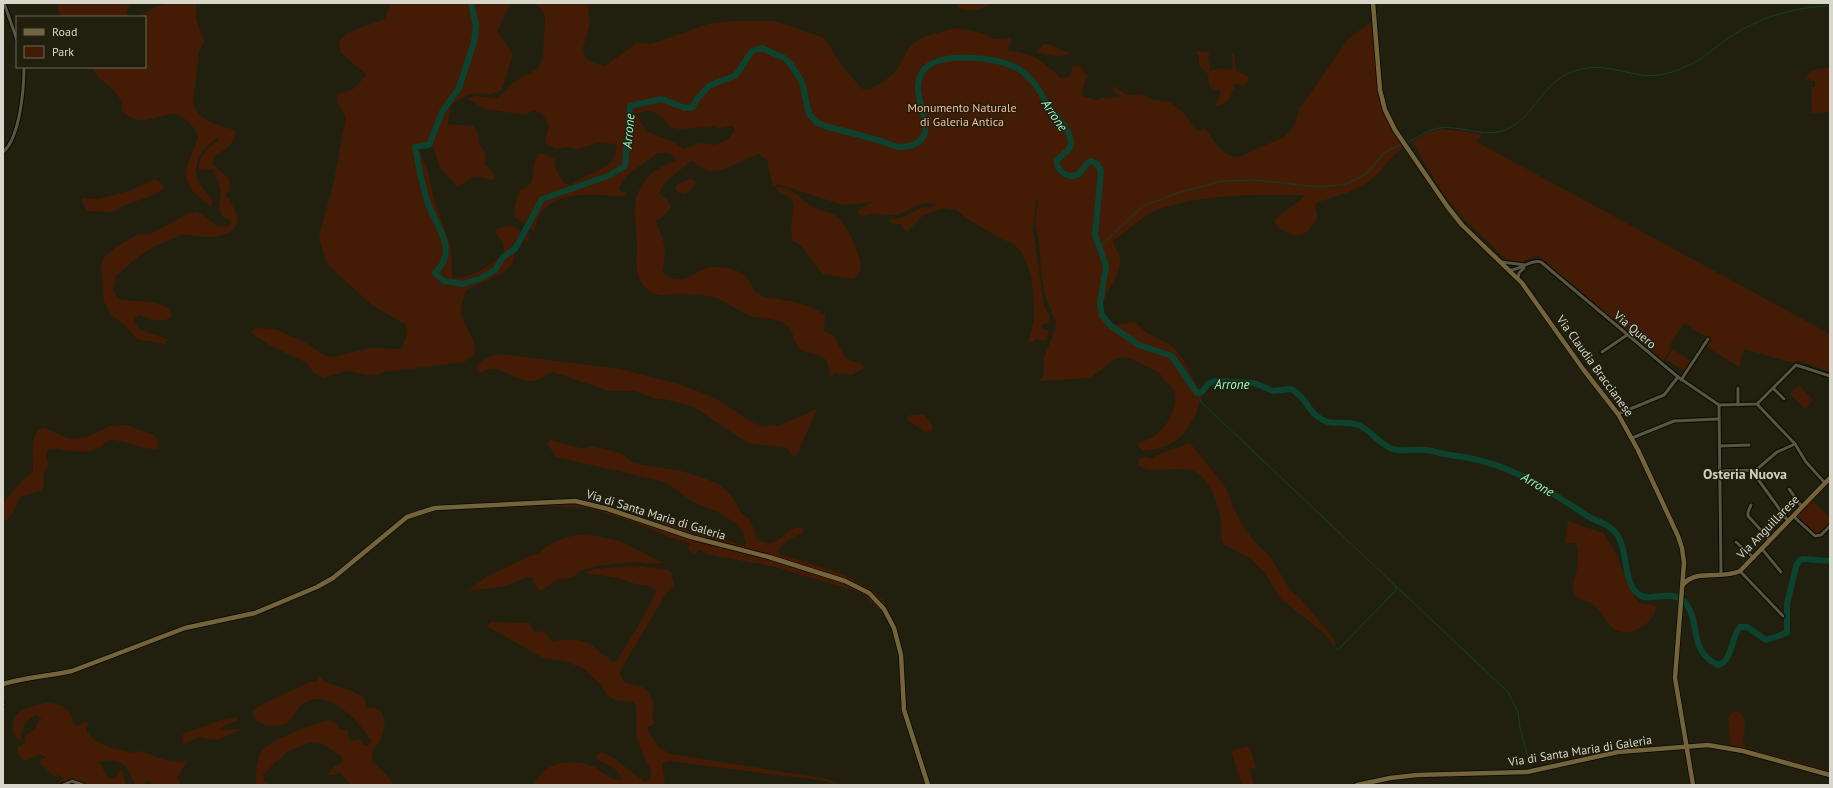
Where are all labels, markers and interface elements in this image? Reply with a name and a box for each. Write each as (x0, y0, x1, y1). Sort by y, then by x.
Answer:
legend (16, 16, 146, 68)
text: Road (52, 24, 77, 39)
text: Park (52, 44, 74, 59)
water label: Arrone (1037, 95, 1071, 135)
park label: Monumento Naturale di Galeria Antica (907, 100, 1017, 129)
water label: Arrone (618, 113, 638, 150)
street label: Via Quero (1610, 307, 1659, 352)
street label: Via Claudia Braccianese (1553, 311, 1637, 419)
water label: Arrone (1214, 376, 1250, 393)
district label: Osteria Nuova (1703, 465, 1787, 483)
water label: Arrone (1517, 468, 1557, 501)
street label: Via di Santa Maria di Galeria (584, 486, 728, 543)
street label: Via Anguillarese (1733, 492, 1802, 562)
street label: Via di Santa Maria di Galeria (1506, 732, 1653, 769)

